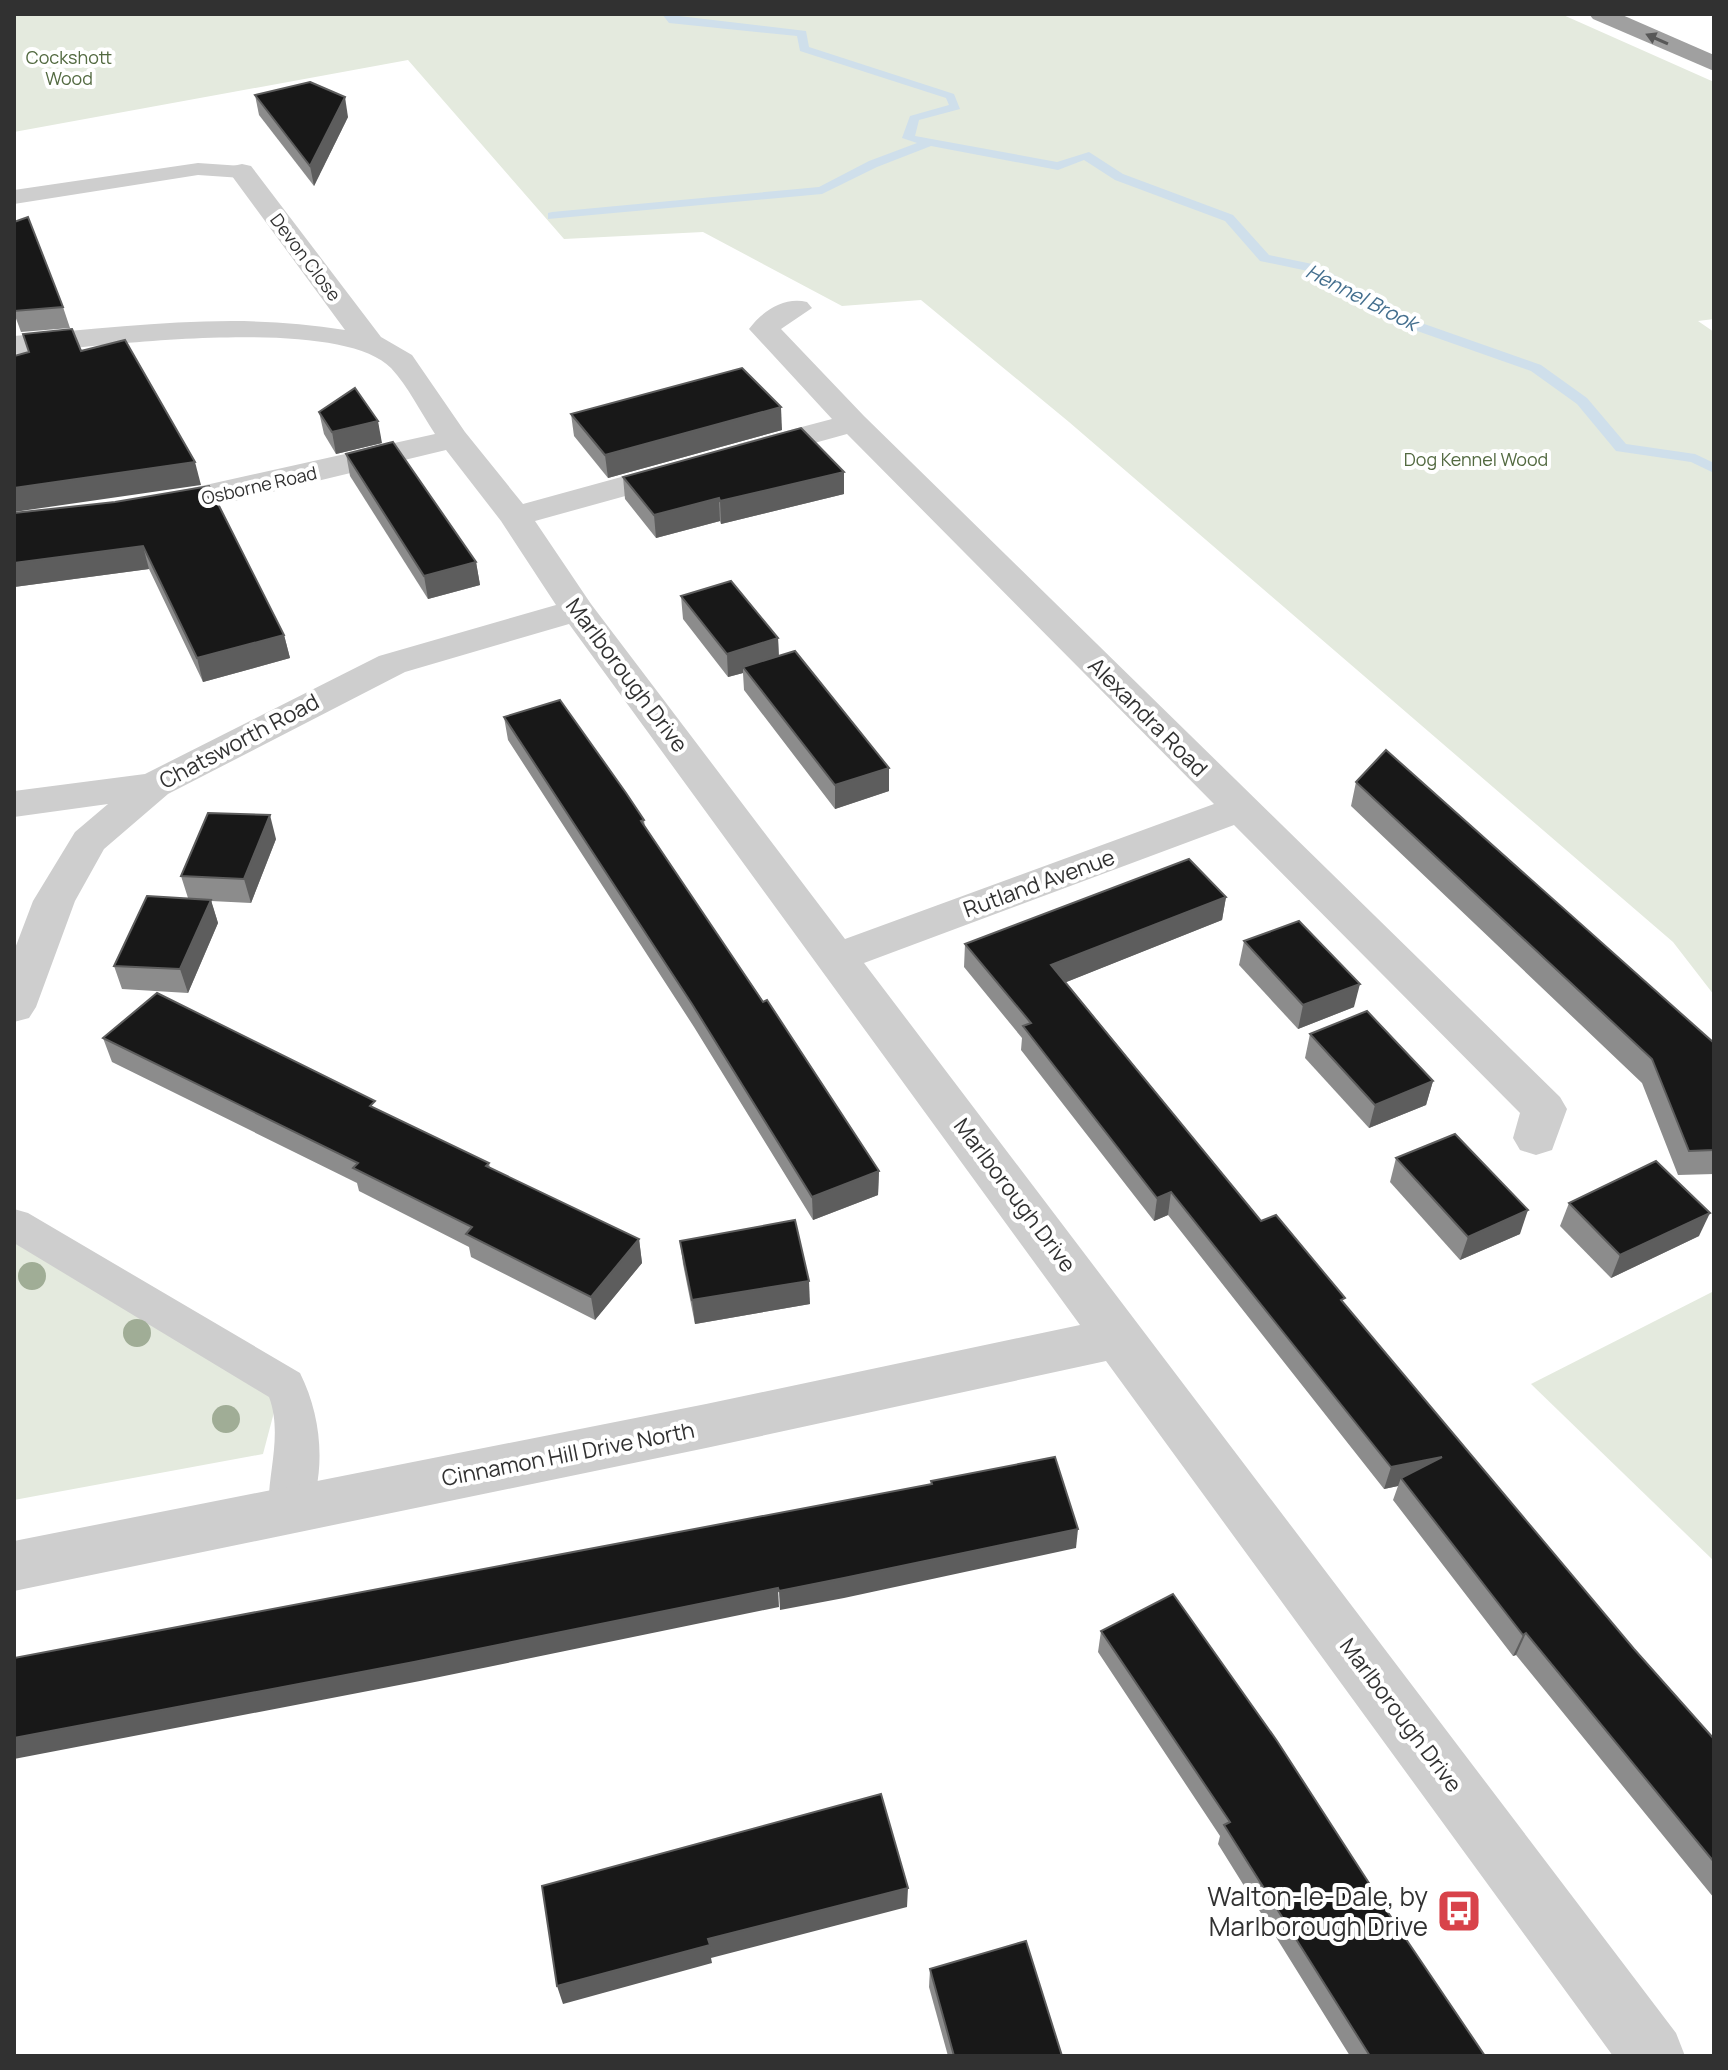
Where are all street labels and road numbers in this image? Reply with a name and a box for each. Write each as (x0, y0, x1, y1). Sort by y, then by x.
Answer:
street label: Devon Close (265, 208, 347, 306)
street label: Osborne Road (199, 460, 319, 510)
street label: Marlborough Drive (559, 592, 695, 758)
street label: Alexandra Road (1082, 651, 1214, 783)
street label: Chatsworth Road (154, 686, 324, 796)
street label: Rutland Avenue (959, 842, 1119, 924)
street label: Marlborough Drive (947, 1112, 1083, 1278)
street label: Cinnamon Hill Drive North (439, 1415, 697, 1493)
street label: Marlborough Drive (1333, 1632, 1469, 1798)

